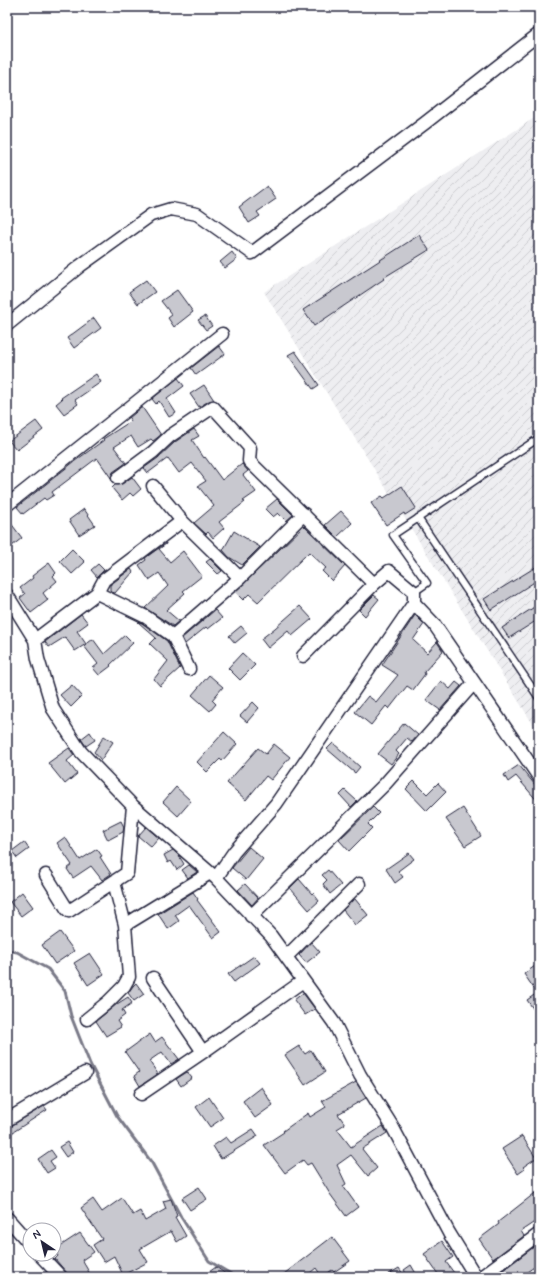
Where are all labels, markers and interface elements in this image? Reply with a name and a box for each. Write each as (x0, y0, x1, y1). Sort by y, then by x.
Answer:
north arrow (22, 1222, 62, 1262)
text: N (30, 1227, 44, 1242)

